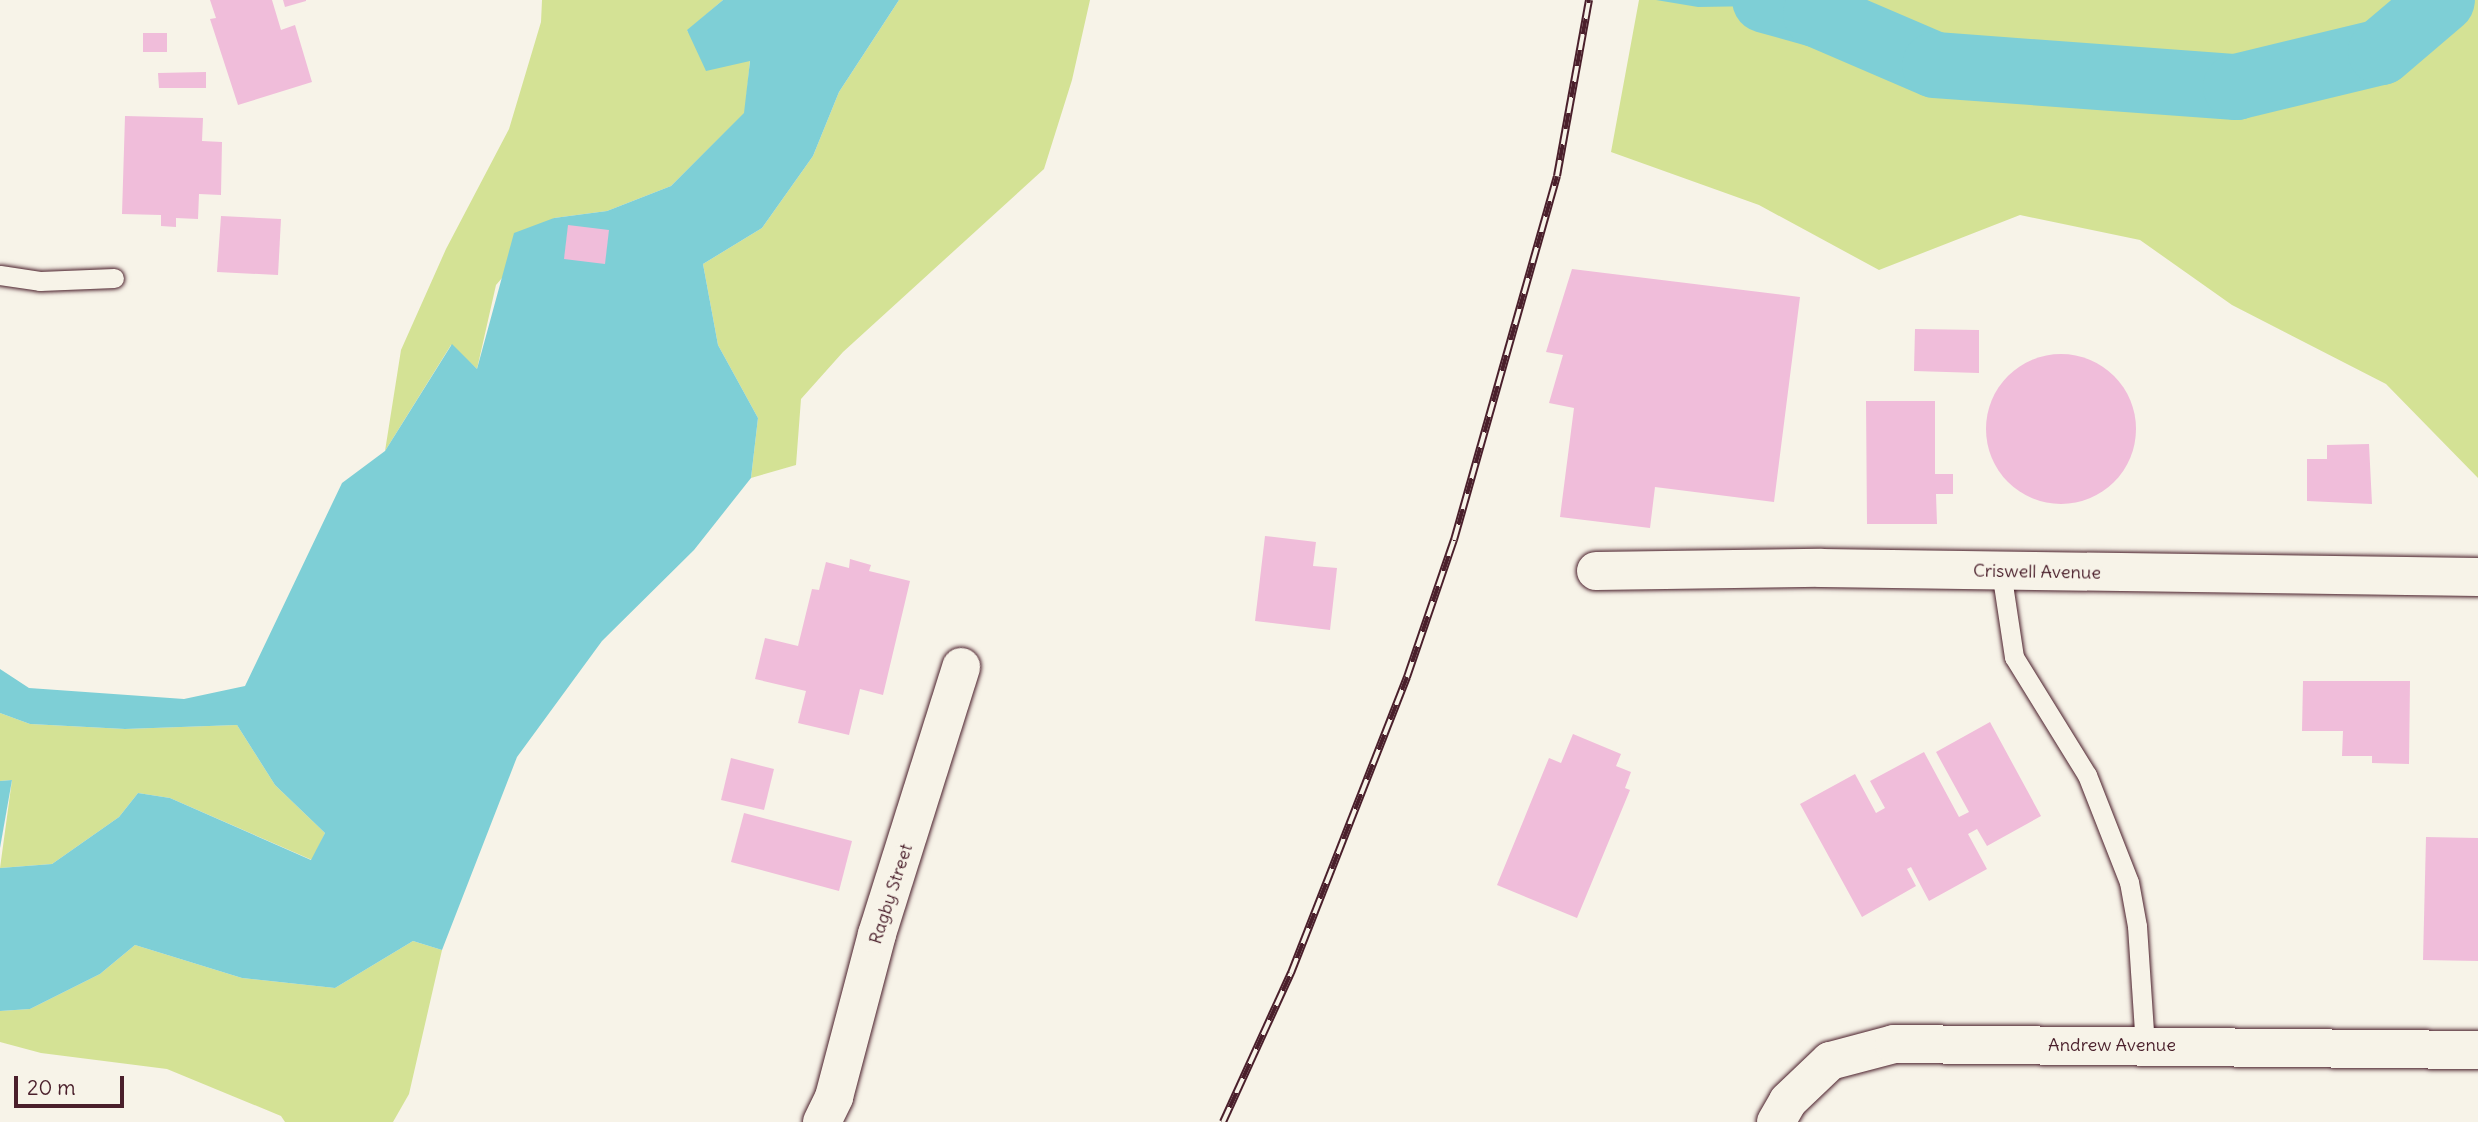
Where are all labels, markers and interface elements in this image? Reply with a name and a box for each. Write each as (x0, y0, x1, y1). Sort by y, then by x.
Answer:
street label: Criswell Avenue (1973, 560, 2101, 584)
street label: Ragby Street (865, 841, 917, 947)
street label: Andrew Avenue (2048, 1034, 2176, 1056)
scale bar (18, 1062, 128, 1106)
text: 20 m (27, 1074, 76, 1101)

